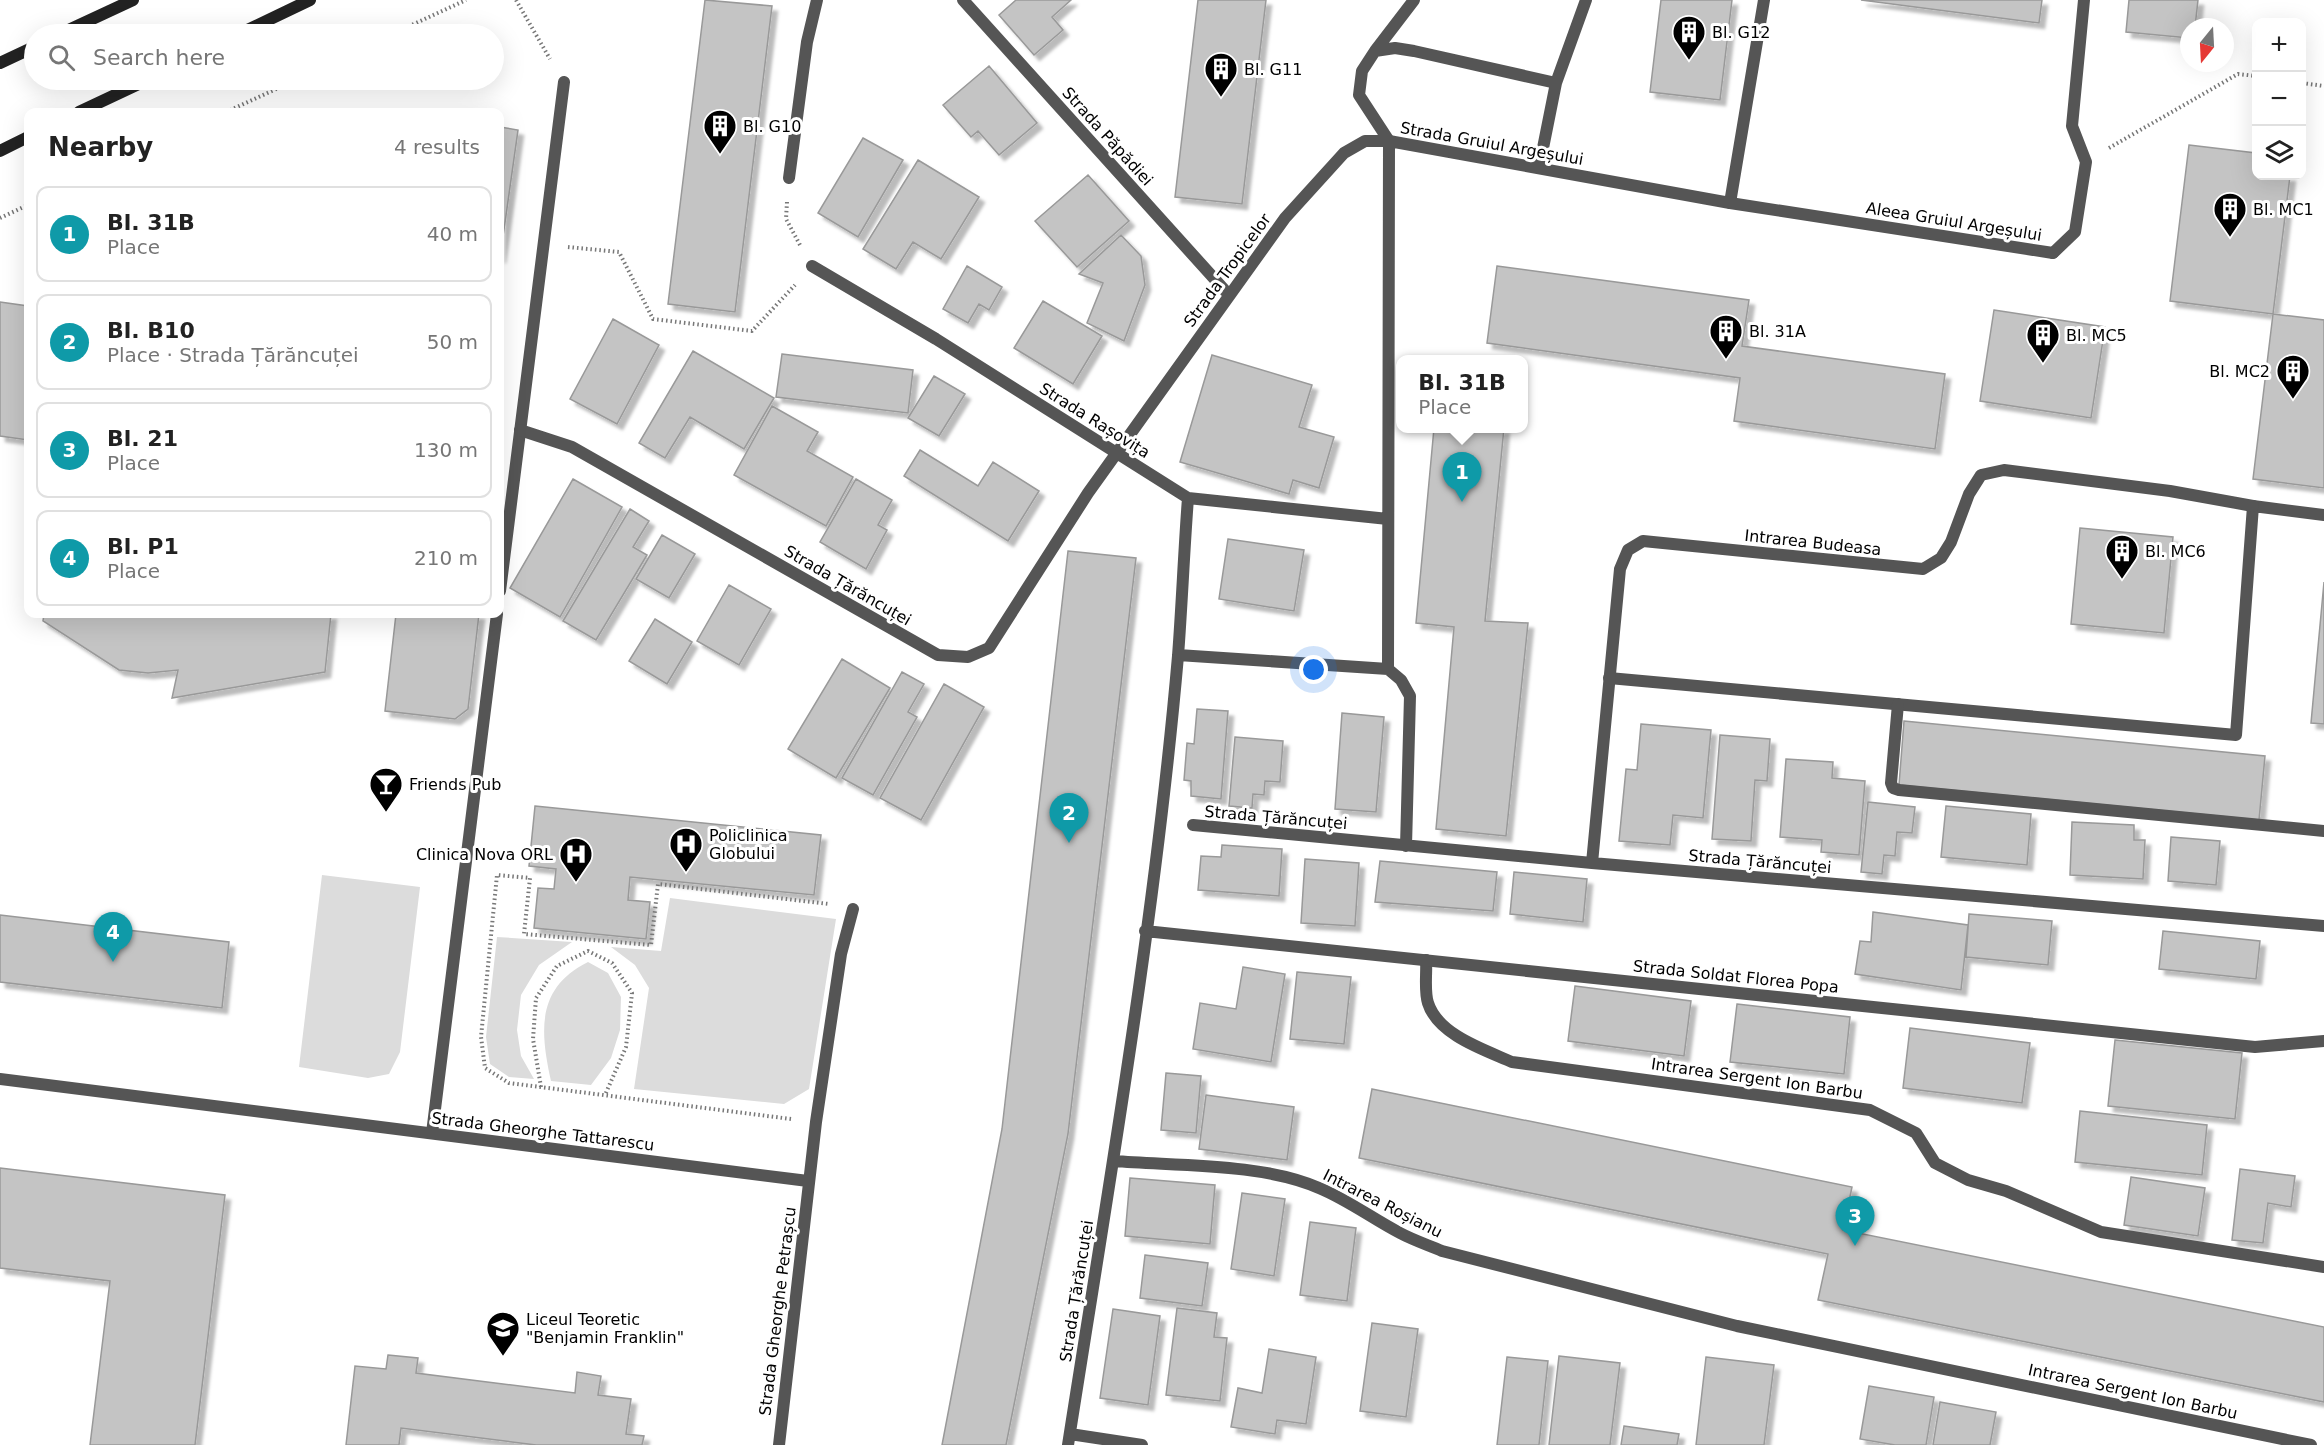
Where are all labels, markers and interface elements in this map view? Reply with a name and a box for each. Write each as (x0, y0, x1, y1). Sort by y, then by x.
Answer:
building icon: Bl. G12 (1671, 14, 1707, 61)
north arrow (2180, 18, 2234, 72)
map controls (2252, 18, 2306, 180)
button: + (2252, 18, 2306, 72)
place label: Bl. G12 (1712, 23, 1770, 42)
search box (24, 24, 504, 90)
icon: search (45, 41, 78, 74)
text: Search here (93, 45, 225, 70)
building icon: Bl. G11 (1203, 51, 1239, 98)
place label: Bl. G11 (1244, 60, 1302, 79)
button: − (2252, 72, 2306, 126)
street label: Strada Păpădiei (1058, 83, 1157, 190)
building icon: Bl. G10 (702, 108, 738, 155)
place label: Bl. G10 (743, 117, 801, 136)
street label: Strada Gruiul Argeșului (1399, 118, 1585, 169)
button: layers (2252, 126, 2306, 180)
text: Nearby (48, 132, 153, 162)
text: 4 results (394, 135, 480, 159)
building icon: Bl. MC1 (2212, 191, 2248, 238)
street label: Aleea Gruiul Argeșului (1865, 198, 2043, 245)
place label: Bl. MC1 (2253, 200, 2314, 219)
text: Bl. 31B (107, 210, 195, 235)
street label: Strada Tropicelor (1180, 210, 1275, 331)
text: 1 (63, 222, 76, 246)
text: 40 m (427, 222, 478, 246)
text: Place (107, 235, 160, 259)
building icon: Bl. 31A (1708, 313, 1744, 360)
building icon: Bl. MC5 (2025, 317, 2061, 364)
text: Bl. B10 (107, 318, 195, 343)
place label: Bl. 31A (1749, 322, 1806, 341)
place label: Bl. MC5 (2066, 326, 2127, 345)
text: 2 (63, 330, 76, 354)
text: 50 m (427, 330, 478, 354)
text: Place · Strada Țărăncuței (107, 343, 359, 367)
building icon: Bl. MC2 (2275, 353, 2311, 400)
popup (1396, 355, 1528, 433)
place label: Bl. MC2 (2209, 362, 2270, 381)
text: Bl. 31B (1418, 370, 1506, 395)
street label: Strada Rașovița (1036, 379, 1153, 462)
text: Place (1418, 395, 1471, 419)
text: Bl. 21 (107, 426, 178, 451)
text: 3 (63, 438, 76, 462)
text: 130 m (414, 438, 478, 462)
text: Place (107, 451, 160, 475)
pin: 1 (1442, 452, 1482, 502)
street label: Intrarea Budeasa (1744, 526, 1882, 559)
building icon: Bl. MC6 (2104, 533, 2140, 580)
text: Bl. P1 (107, 534, 179, 559)
street label: Strada Țărăncuței (781, 541, 915, 630)
place label: Bl. MC6 (2145, 542, 2206, 561)
text: 4 (63, 546, 76, 570)
text: 210 m (414, 546, 478, 570)
text: Place (107, 559, 160, 583)
your location (1299, 655, 1328, 684)
bar icon: Friends Pub (368, 766, 404, 813)
place label: Friends Pub (409, 775, 501, 794)
pin: 2 (1050, 794, 1088, 843)
street label: Strada Țărăncuței (1204, 802, 1348, 833)
hospital icon: Policlinica Globului (668, 826, 704, 873)
place label: Policlinica Globului (709, 826, 788, 863)
hospital icon: Clinica Nova ORL (558, 836, 594, 883)
place label: Clinica Nova ORL (416, 845, 553, 864)
street label: Strada Țărăncuței (1688, 846, 1832, 877)
pin: 4 (94, 912, 132, 962)
street label: Strada Soldat Florea Popa (1632, 956, 1840, 997)
street label: Intrarea Sergent Ion Barbu (1650, 1054, 1864, 1103)
street label: Strada Gheorghe Tattarescu (431, 1108, 655, 1155)
street label: Intrarea Roșianu (1320, 1165, 1446, 1242)
pin: 3 (1836, 1196, 1874, 1246)
street label: Strada Gheorghe Petrașcu (755, 1205, 800, 1417)
street label: Strada Țărăncuței (1056, 1219, 1097, 1363)
school or university icon: Liceul Teoretic "Benjamin Franklin" (485, 1310, 521, 1357)
place label: Liceul Teoretic "Benjamin Franklin" (526, 1310, 684, 1347)
street label: Intrarea Sergent Ion Barbu (2026, 1360, 2239, 1423)

